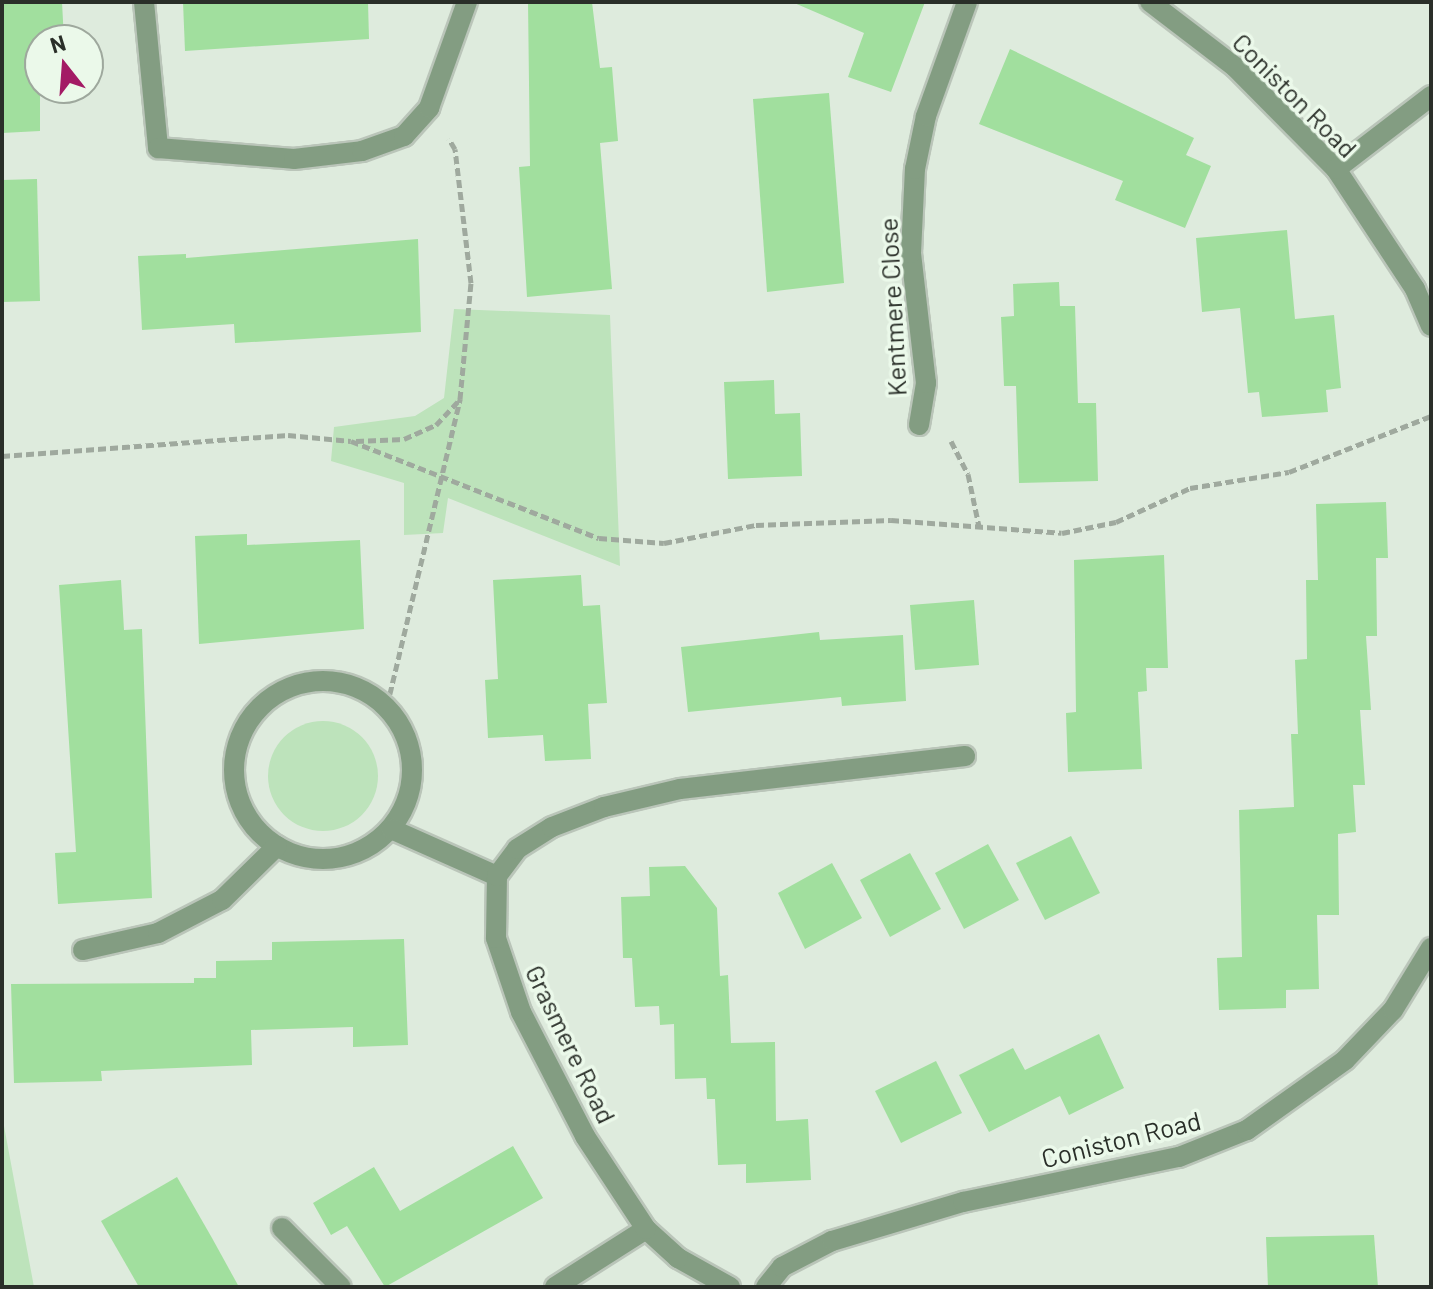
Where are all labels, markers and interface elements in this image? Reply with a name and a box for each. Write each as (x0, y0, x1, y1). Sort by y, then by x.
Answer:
north arrow (24, 24, 104, 104)
street label: Coniston Road (1226, 26, 1364, 164)
text: N (47, 28, 68, 58)
street label: Kentmere Close (872, 217, 912, 397)
street label: Grasmere Road (519, 960, 623, 1128)
street label: Coniston Road (1038, 1104, 1204, 1174)

